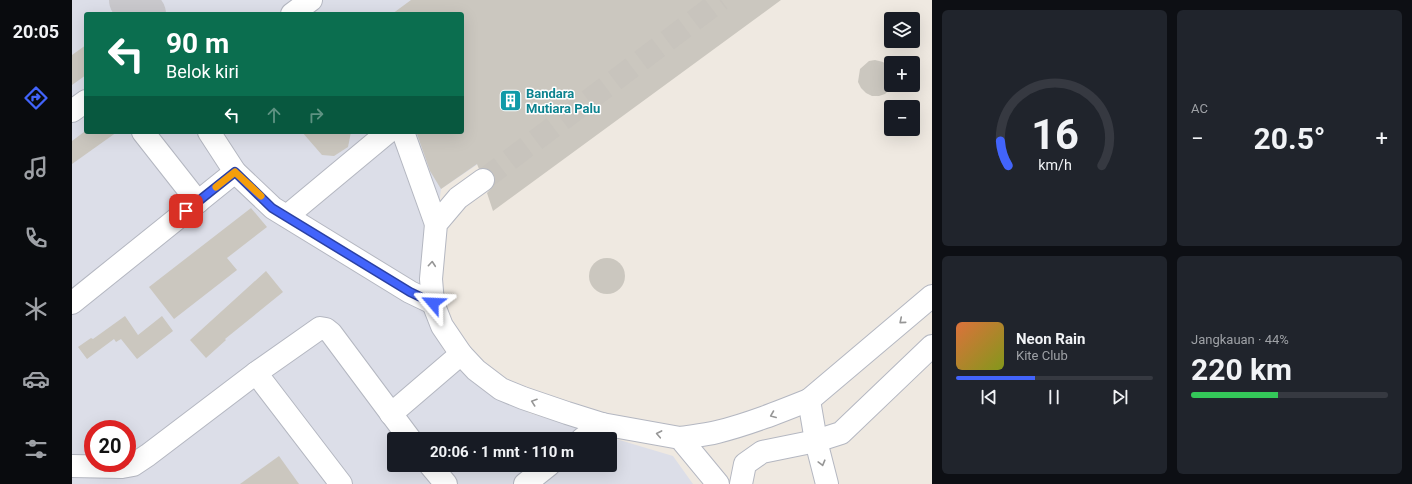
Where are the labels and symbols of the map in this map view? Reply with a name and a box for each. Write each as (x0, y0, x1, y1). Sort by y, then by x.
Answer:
place label: Bandara Mutiara Palu (526, 86, 600, 116)
building icon: Bandara Mutiara Palu (498, 87, 524, 113)
pin (169, 194, 203, 228)
one-way arrow (428, 261, 437, 267)
position arrow (412, 282, 454, 324)
one-way arrow (900, 317, 907, 324)
one-way arrow (530, 398, 537, 406)
one-way arrow (769, 410, 776, 418)
speed limit sign: 20 (84, 420, 136, 472)
one-way arrow (656, 430, 662, 439)
one-way arrow (817, 459, 825, 466)

